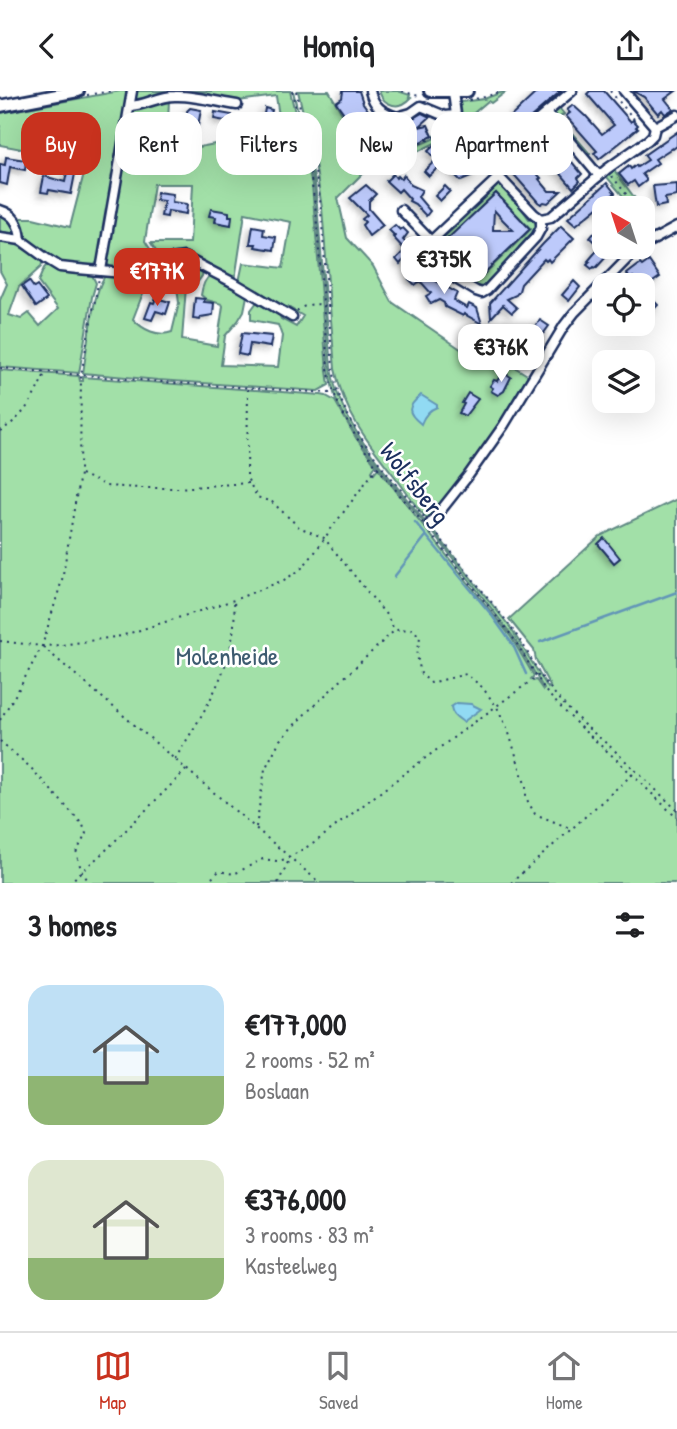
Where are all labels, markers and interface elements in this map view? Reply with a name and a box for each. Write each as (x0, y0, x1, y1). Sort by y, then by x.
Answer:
text: Homiq (303, 24, 374, 67)
icon: back (28, 27, 66, 65)
icon: share (611, 27, 649, 65)
chip: Buy (21, 112, 101, 175)
chip: Rent (115, 112, 202, 175)
chip: Filters (216, 112, 322, 175)
chip: New (336, 112, 417, 175)
chip: Apartment (431, 112, 573, 175)
north arrow (592, 196, 654, 259)
map controls (592, 196, 655, 413)
pin: €375K (395, 237, 493, 296)
text: €375K (417, 243, 471, 274)
pin: €177K (108, 249, 206, 308)
text: €177K (130, 255, 184, 286)
button: locate (592, 273, 655, 336)
pin: €376K (452, 324, 550, 384)
text: €376K (474, 331, 528, 362)
button: layers (592, 350, 655, 413)
street label: Wolfsberg (372, 434, 459, 531)
park label: Molenheide (176, 638, 278, 673)
text: 3 homes (28, 905, 117, 945)
icon: filters (611, 906, 649, 944)
text: €177,000 (245, 1004, 346, 1044)
icon: home (84, 1013, 168, 1097)
text: 2 rooms · 52 m² (245, 1044, 375, 1075)
text: Boslaan (245, 1075, 309, 1106)
text: €376,000 (245, 1179, 346, 1219)
icon: home (84, 1188, 168, 1272)
text: 3 rooms · 83 m² (245, 1219, 374, 1250)
text: Kasteelweg (245, 1250, 337, 1281)
tab: Map (94, 1347, 132, 1415)
tab: Saved (319, 1347, 358, 1415)
tab: Home (545, 1347, 583, 1415)

